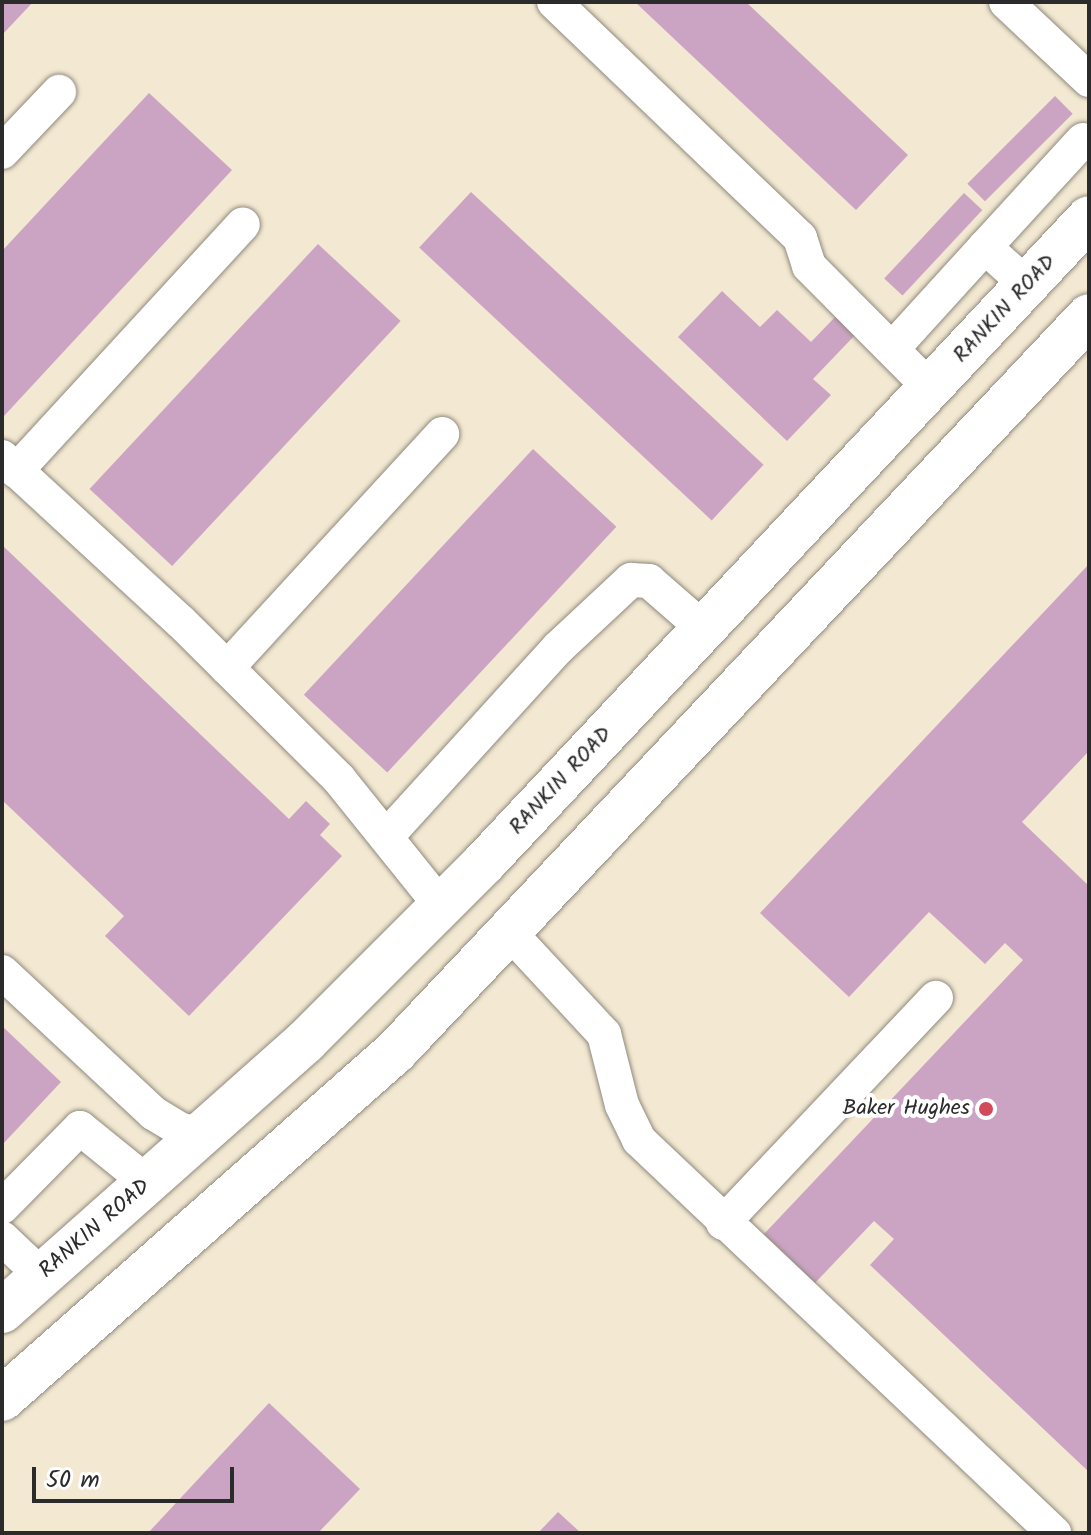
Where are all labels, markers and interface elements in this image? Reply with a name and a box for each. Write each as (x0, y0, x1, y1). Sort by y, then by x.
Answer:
street label: RANKIN ROAD (948, 249, 1062, 369)
street label: RANKIN ROAD (504, 721, 618, 841)
place label: Baker Hughes (843, 1096, 970, 1122)
marker: Baker Hughes (977, 1100, 995, 1118)
street label: RANKIN ROAD (34, 1174, 156, 1284)
scale bar (36, 1451, 238, 1501)
text: 50 m (46, 1461, 100, 1500)

